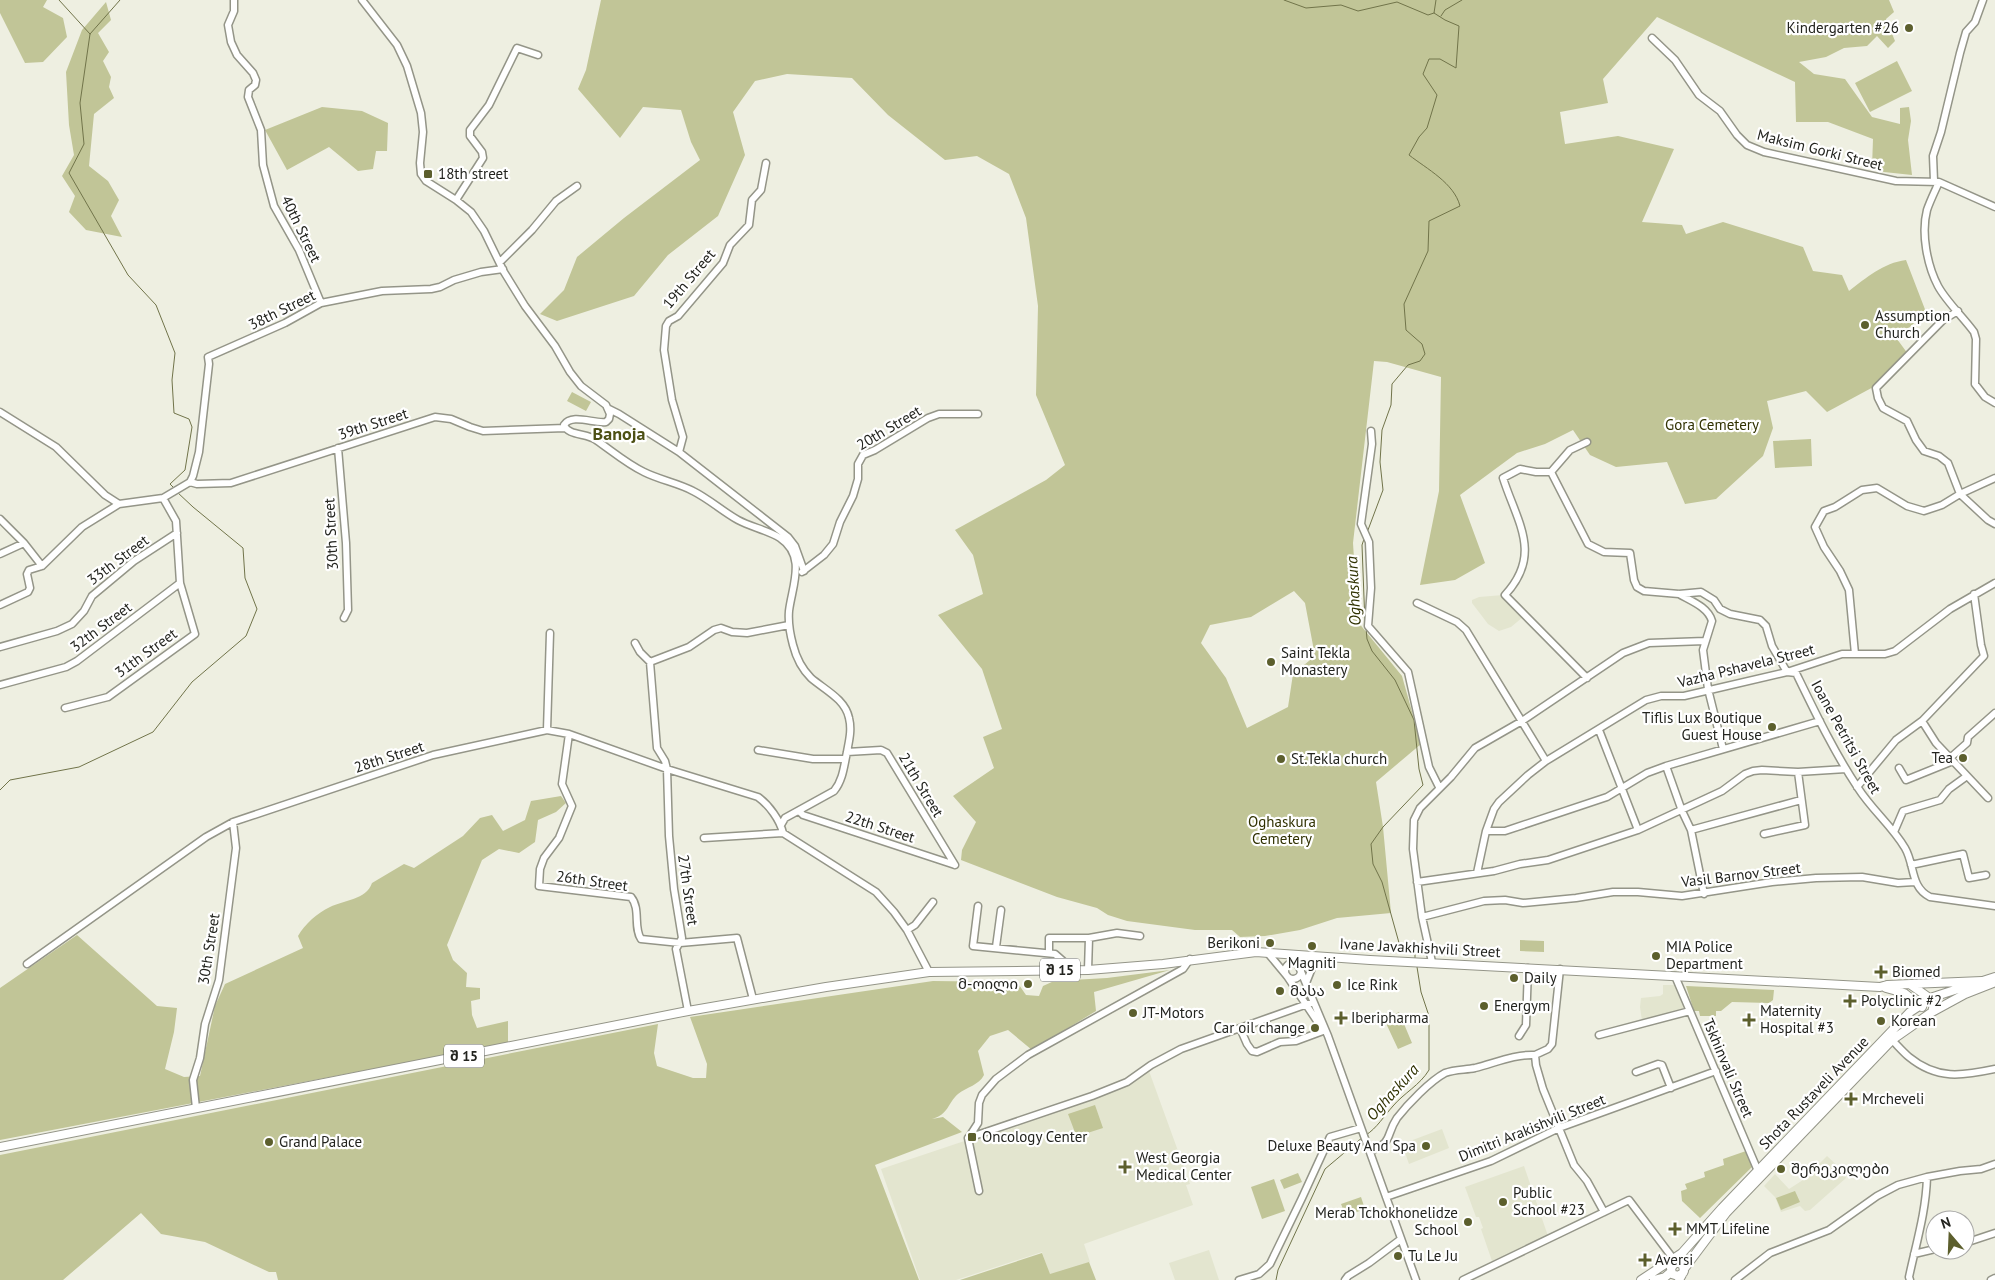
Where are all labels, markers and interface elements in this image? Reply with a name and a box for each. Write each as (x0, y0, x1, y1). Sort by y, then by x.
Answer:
place label: Kindergarten #26 (1787, 18, 1899, 37)
marker: Kindergarten #26 (1903, 22, 1915, 34)
street label: Maksim Gorki Street (1755, 125, 1885, 174)
place label: 18th street (438, 164, 508, 183)
marker: 18th street (422, 168, 434, 180)
street label: 40th Street (277, 192, 326, 265)
street label: 19th Street (658, 245, 719, 312)
street label: 38th Street (245, 285, 318, 334)
place label: Assumption Church (1875, 306, 1950, 342)
marker: Assumption Church (1859, 319, 1871, 331)
street label: 20th Street (853, 401, 924, 454)
street label: 39th Street (336, 403, 410, 444)
park label: Gora Cemetery (1665, 415, 1759, 434)
district label: Banoja (593, 422, 645, 445)
street label: 30th Street (319, 498, 342, 570)
street label: 33th Street (83, 530, 152, 589)
water label: Oghaskura (1341, 556, 1365, 626)
street label: 32th Street (66, 597, 135, 656)
street label: 31th Street (111, 624, 180, 681)
street label: Vazha Pshavela Street (1675, 639, 1816, 692)
place label: Saint Tekla Monastery (1281, 643, 1350, 679)
marker: Saint Tekla Monastery (1265, 656, 1277, 668)
street label: Ioane Petritsi Street (1807, 677, 1886, 797)
place label: Tiflis Lux Boutique Guest House (1642, 708, 1762, 744)
marker: Tiflis Lux Boutique Guest House (1766, 721, 1778, 733)
street label: 28th Street (352, 736, 426, 777)
place label: Tea (1932, 748, 1953, 767)
street label: 21th Street (895, 749, 948, 820)
place label: St.Tekla church (1291, 749, 1387, 768)
marker: Tea (1957, 752, 1969, 764)
marker: St.Tekla church (1275, 753, 1287, 765)
street label: 22th Street (843, 806, 917, 847)
park label: Oghaskura Cemetery (1248, 812, 1316, 848)
street label: 27th Street (674, 853, 703, 927)
street label: Vasil Barnov Street (1679, 858, 1802, 891)
street label: 26th Street (555, 866, 629, 895)
street label: 30th Street (193, 912, 224, 986)
place label: Berikoni (1207, 933, 1260, 952)
street label: Ivane Javakhishvili Street (1339, 934, 1501, 961)
marker: Berikoni (1264, 937, 1276, 949)
place label: MIA Police Department (1666, 937, 1743, 973)
marker: Magniti (1306, 940, 1318, 952)
marker: MIA Police Department (1650, 950, 1662, 962)
place label: Magniti (1288, 953, 1336, 972)
road number: შ 15 (1040, 958, 1080, 982)
place label: Biomed (1892, 962, 1941, 981)
marker: Biomed (1874, 965, 1888, 979)
place label: Daily (1524, 968, 1557, 987)
marker: Daily (1508, 972, 1520, 984)
place label: მ-ოილი (958, 974, 1018, 993)
place label: Ice Rink (1347, 975, 1399, 994)
marker: მ-ოილი (1022, 978, 1034, 990)
marker: Ice Rink (1331, 979, 1343, 991)
place label: მასა (1290, 981, 1325, 1000)
marker: მასა (1274, 985, 1286, 997)
place label: Polyclinic #2 (1861, 991, 1942, 1010)
marker: Polyclinic #2 (1843, 994, 1857, 1008)
place label: Energym (1494, 996, 1550, 1015)
marker: Energym (1478, 1000, 1490, 1012)
place label: Maternity Hospital #3 (1760, 1001, 1834, 1037)
place label: JT-Motors (1142, 1003, 1204, 1022)
marker: JT-Motors (1127, 1007, 1139, 1019)
place label: Iberipharma (1351, 1008, 1429, 1027)
place label: Korean (1891, 1011, 1936, 1030)
marker: Iberipharma (1335, 1012, 1347, 1024)
marker: Maternity Hospital #3 (1742, 1013, 1756, 1027)
street label: Tskhinvali Street (1699, 1015, 1758, 1120)
marker: Korean (1875, 1015, 1887, 1027)
place label: Car oil change (1213, 1018, 1305, 1037)
marker: Car oil change (1309, 1022, 1321, 1034)
street label: Shota Rustaveli Avenue (1755, 1032, 1873, 1153)
road number: შ 15 (444, 1044, 484, 1068)
water label: Oghaskura (1361, 1059, 1423, 1125)
street label: Dimitri Arakishvili Street (1456, 1089, 1608, 1166)
place label: Mrcheveli (1862, 1089, 1924, 1108)
marker: Mrcheveli (1844, 1092, 1858, 1106)
place label: Oncology Center (982, 1127, 1087, 1146)
marker: Oncology Center (966, 1131, 978, 1143)
place label: Grand Palace (279, 1132, 362, 1151)
marker: Grand Palace (263, 1136, 275, 1148)
place label: Deluxe Beauty And Spa (1268, 1136, 1416, 1155)
marker: Deluxe Beauty And Spa (1420, 1140, 1432, 1152)
place label: West Georgia Medical Center (1136, 1148, 1232, 1184)
place label: შერეკილები (1791, 1159, 1889, 1178)
marker: West Georgia Medical Center (1118, 1160, 1132, 1174)
marker: შერეკილები (1775, 1163, 1787, 1175)
place label: Public School #23 (1513, 1183, 1585, 1219)
marker: Public School #23 (1497, 1196, 1509, 1208)
place label: Merab Tchokhonelidze School (1315, 1203, 1459, 1239)
north arrow (1925, 1210, 1975, 1260)
text: N (1938, 1213, 1953, 1233)
marker: Merab Tchokhonelidze School (1462, 1216, 1474, 1228)
place label: MMT Lifeline (1686, 1219, 1770, 1238)
marker: MMT Lifeline (1668, 1222, 1682, 1236)
place label: Tu Le Ju (1408, 1246, 1458, 1265)
marker: Tu Le Ju (1392, 1250, 1404, 1262)
place label: Aversi (1655, 1250, 1693, 1269)
marker: Aversi (1639, 1254, 1651, 1266)

